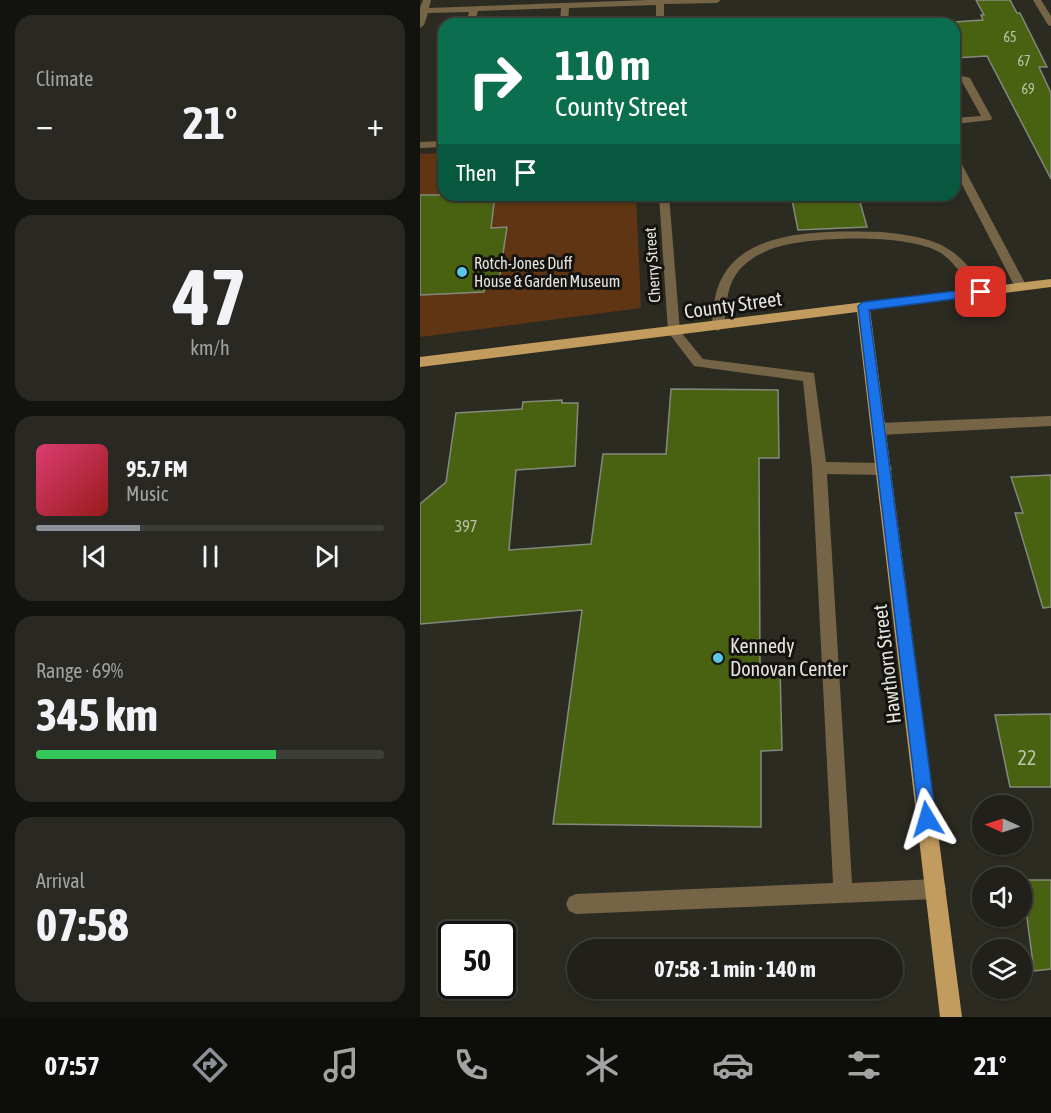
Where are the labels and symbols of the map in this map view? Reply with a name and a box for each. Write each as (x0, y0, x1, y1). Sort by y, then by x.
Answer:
house number: 65 (1003, 29, 1017, 45)
house number: 67 (1017, 53, 1031, 69)
house number: 69 (1021, 81, 1035, 97)
street label: Cherry Street (640, 226, 665, 303)
place label: Rotch-Jones Duff House & Garden Museum (474, 254, 620, 290)
marker: Rotch-Jones Duff House & Garden Museum (455, 265, 469, 279)
pin (955, 266, 1006, 317)
street label: County Street (683, 286, 783, 323)
house number: 397 (455, 517, 477, 535)
street label: Hawthorn Street (868, 603, 905, 725)
place label: Kennedy Donovan Center (730, 634, 849, 680)
marker: Kennedy Donovan Center (711, 651, 725, 665)
house number: 22 (1018, 746, 1036, 769)
position arrow (895, 787, 959, 851)
north arrow (972, 795, 1032, 855)
speed limit sign: 50 (438, 921, 516, 999)

